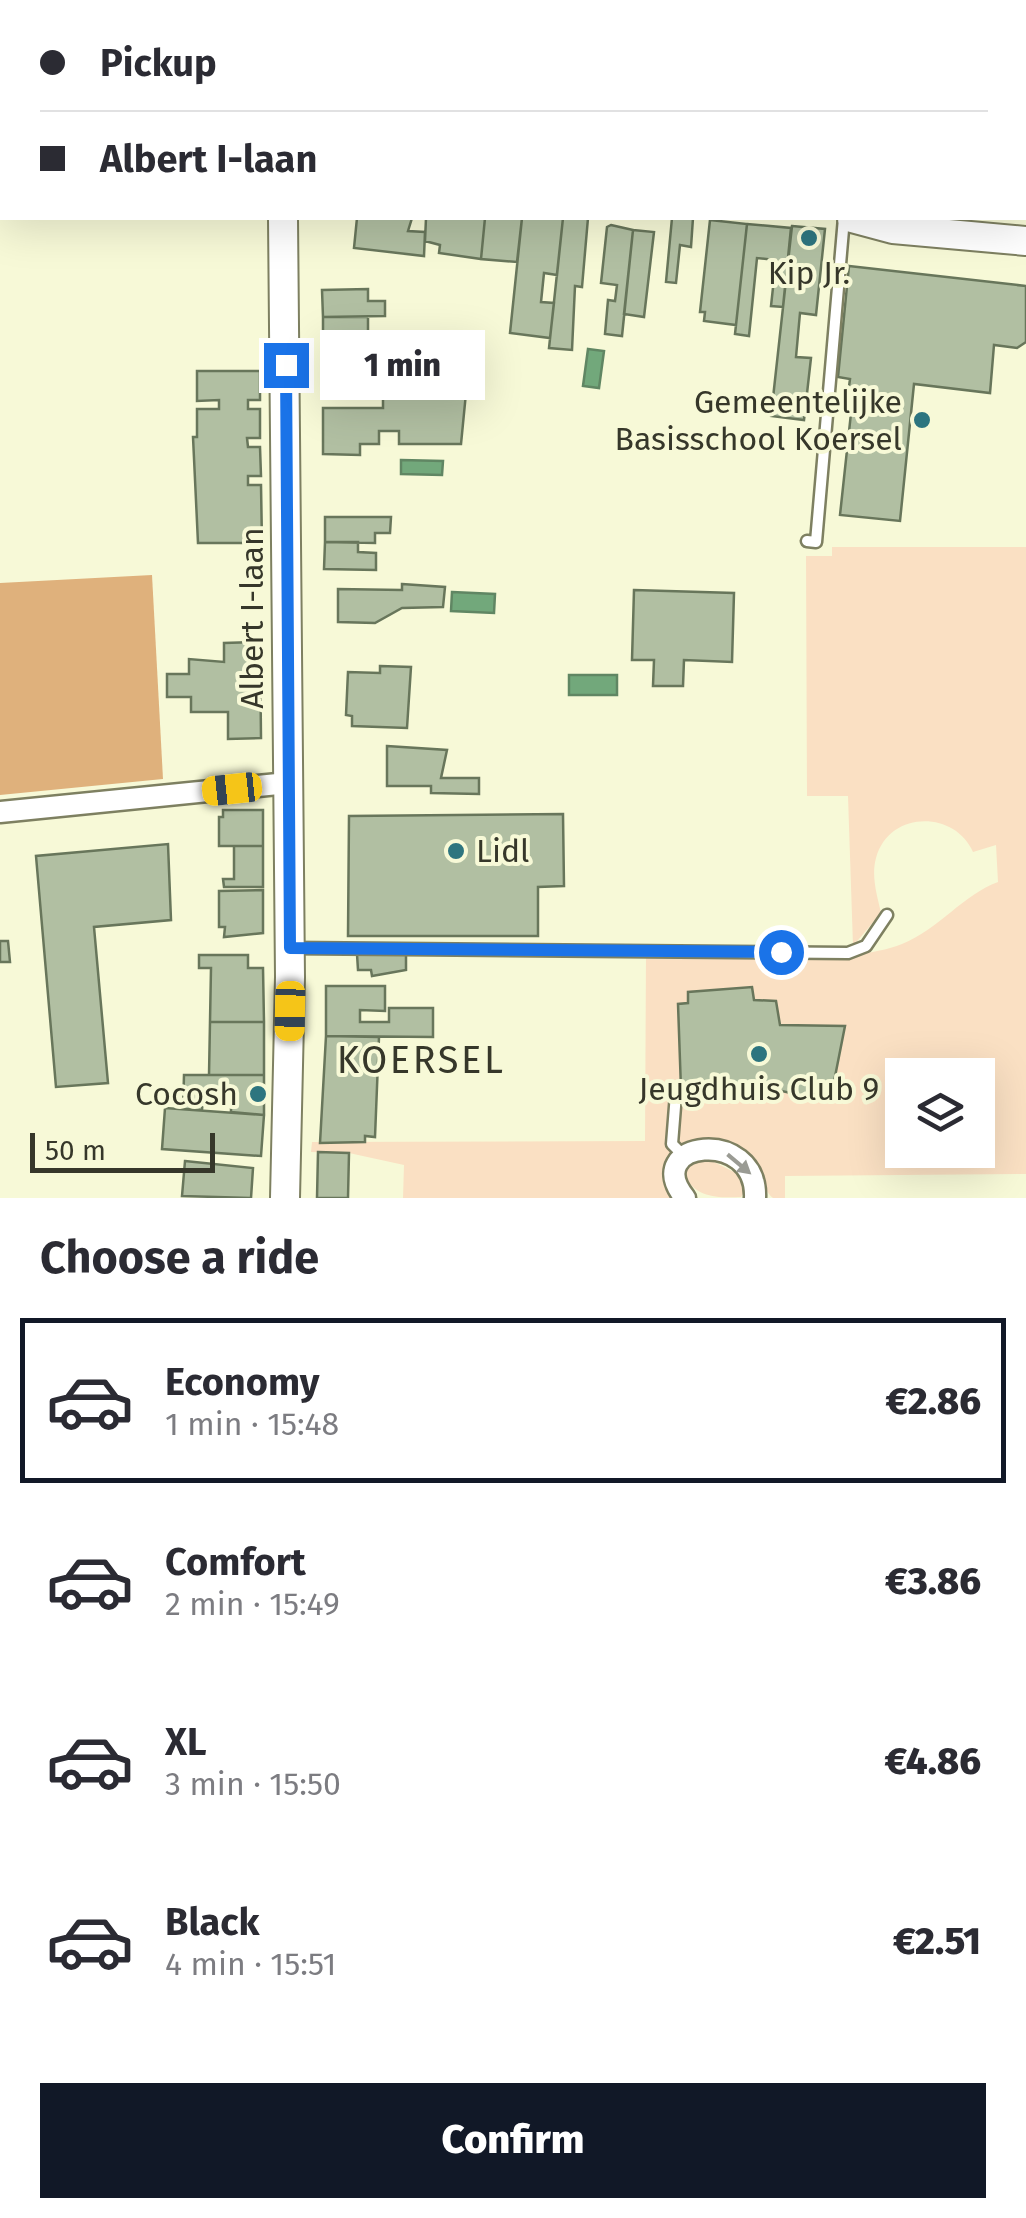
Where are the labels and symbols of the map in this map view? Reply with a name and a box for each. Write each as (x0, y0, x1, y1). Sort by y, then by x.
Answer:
marker: Kip Jr. (798, 227, 820, 249)
place label: Kip Jr. (768, 254, 850, 292)
callout: 1 min (321, 330, 486, 400)
route end (264, 343, 309, 388)
place label: Gemeentelijke Basisschool Koersel (614, 383, 902, 458)
marker: Gemeentelijke Basisschool Koersel (911, 409, 933, 431)
street label: Albert I-laan (233, 527, 271, 709)
car (201, 771, 263, 807)
place label: Lidl (476, 832, 529, 870)
marker: Lidl (445, 840, 467, 862)
route start (759, 930, 804, 975)
car (274, 981, 306, 1041)
district label: KOERSEL (337, 1037, 505, 1083)
marker: Jeugdhuis Club 9 (748, 1043, 770, 1065)
place label: Jeugdhuis Club 9 (639, 1070, 879, 1108)
place label: Cocosh (135, 1075, 238, 1113)
marker: Cocosh (247, 1083, 269, 1105)
scale bar (30, 1128, 215, 1172)
one-way arrow (726, 1153, 751, 1175)

